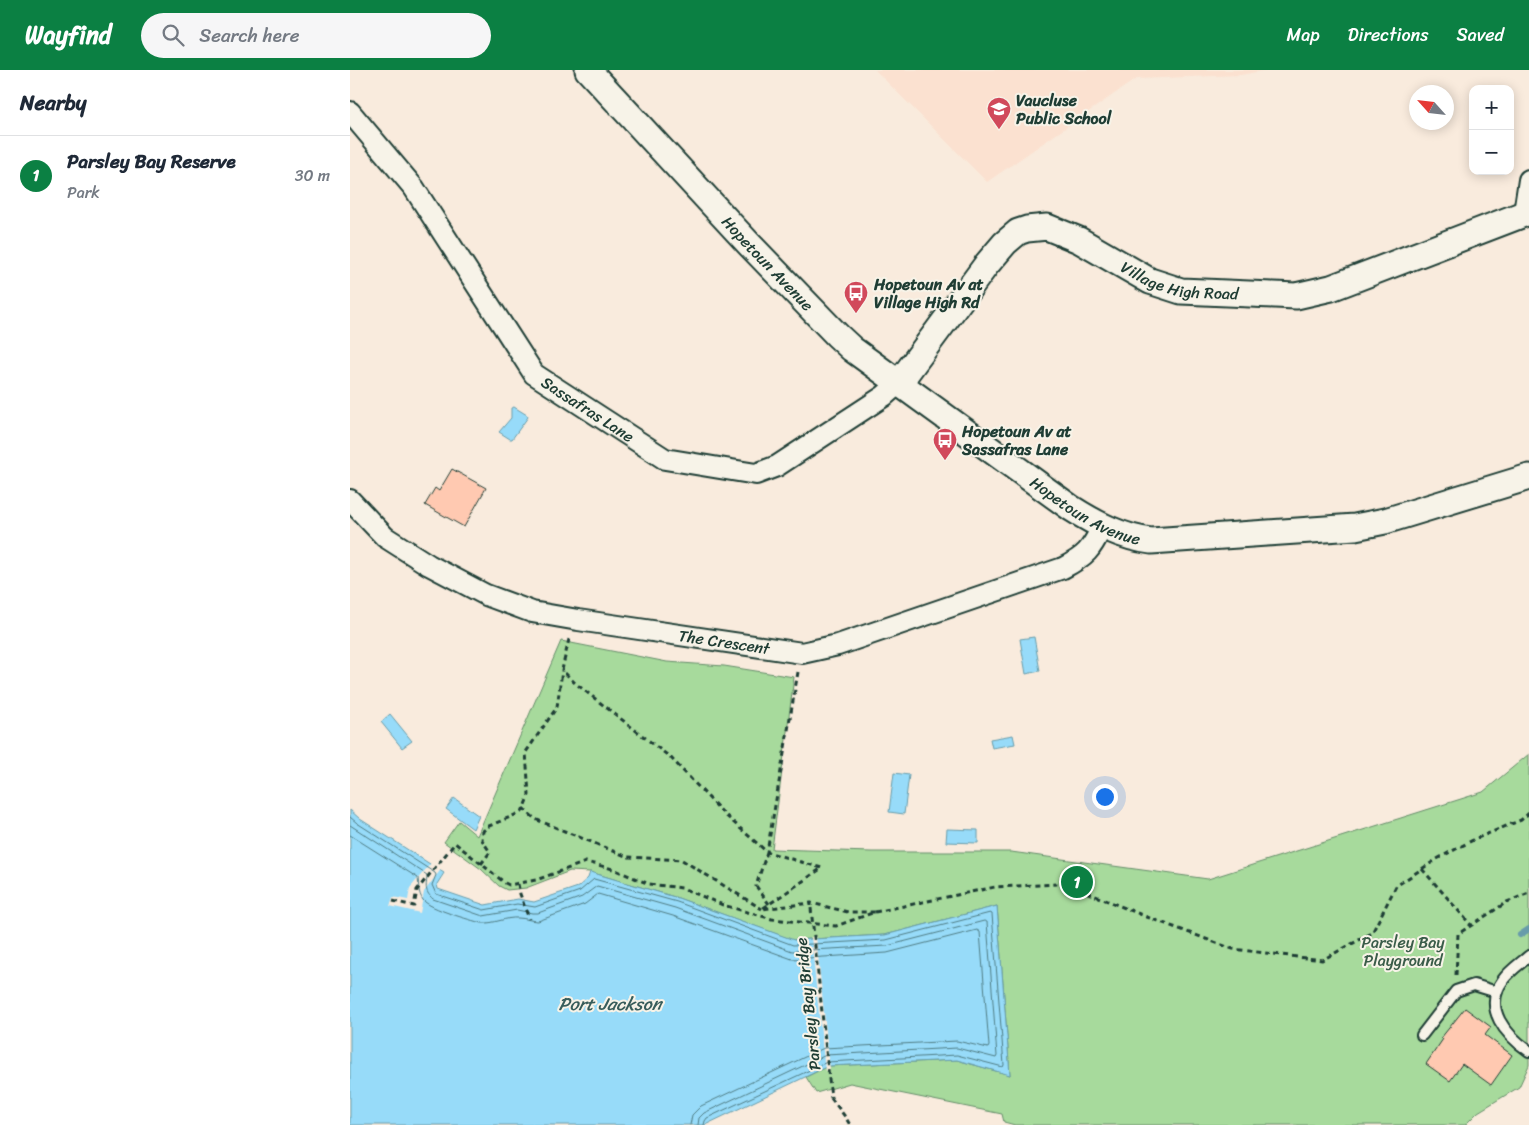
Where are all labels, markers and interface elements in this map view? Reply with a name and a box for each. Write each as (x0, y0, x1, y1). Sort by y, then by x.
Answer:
search box (141, 13, 491, 58)
text: Wayfind (25, 14, 111, 56)
text: Search here (199, 19, 299, 52)
text: Map (1287, 19, 1320, 51)
text: Directions (1348, 19, 1429, 51)
text: Saved (1457, 19, 1504, 51)
icon: search (159, 21, 187, 49)
text: Nearby (20, 84, 86, 122)
north arrow (1409, 85, 1454, 130)
map controls (1469, 85, 1514, 175)
button: + (1469, 85, 1514, 130)
place label: Vaucluse Public School (1016, 86, 1113, 133)
school or university icon: Vaucluse Public School (986, 96, 1012, 130)
button: − (1469, 130, 1514, 175)
text: Parsley Bay Reserve (67, 145, 236, 178)
text: 1 (33, 161, 39, 190)
text: 30 m (295, 161, 330, 190)
text: Park (67, 178, 100, 207)
street label: Hopetoun Avenue (714, 208, 821, 318)
street label: Village High Road (1115, 253, 1241, 308)
place label: Hopetoun Av at Village High Rd (873, 270, 984, 317)
bus stop icon: Hopetoun Av at Village High Rd (843, 280, 869, 314)
street label: Sassafras Lane (535, 368, 640, 450)
place label: Hopetoun Av at Sassafras Lane (961, 417, 1072, 464)
bus stop icon: Hopetoun Av at Sassafras Lane (932, 427, 958, 461)
street label: Hopetoun Avenue (1024, 468, 1144, 553)
street label: The Crescent (677, 621, 772, 663)
your location (1092, 784, 1118, 810)
pin: 1 (1061, 863, 1093, 901)
park label: Parsley Bay Playground (1361, 928, 1445, 975)
street label: Parsley Bay Bridge (787, 936, 829, 1072)
water label: Port Jackson (559, 988, 664, 1020)

